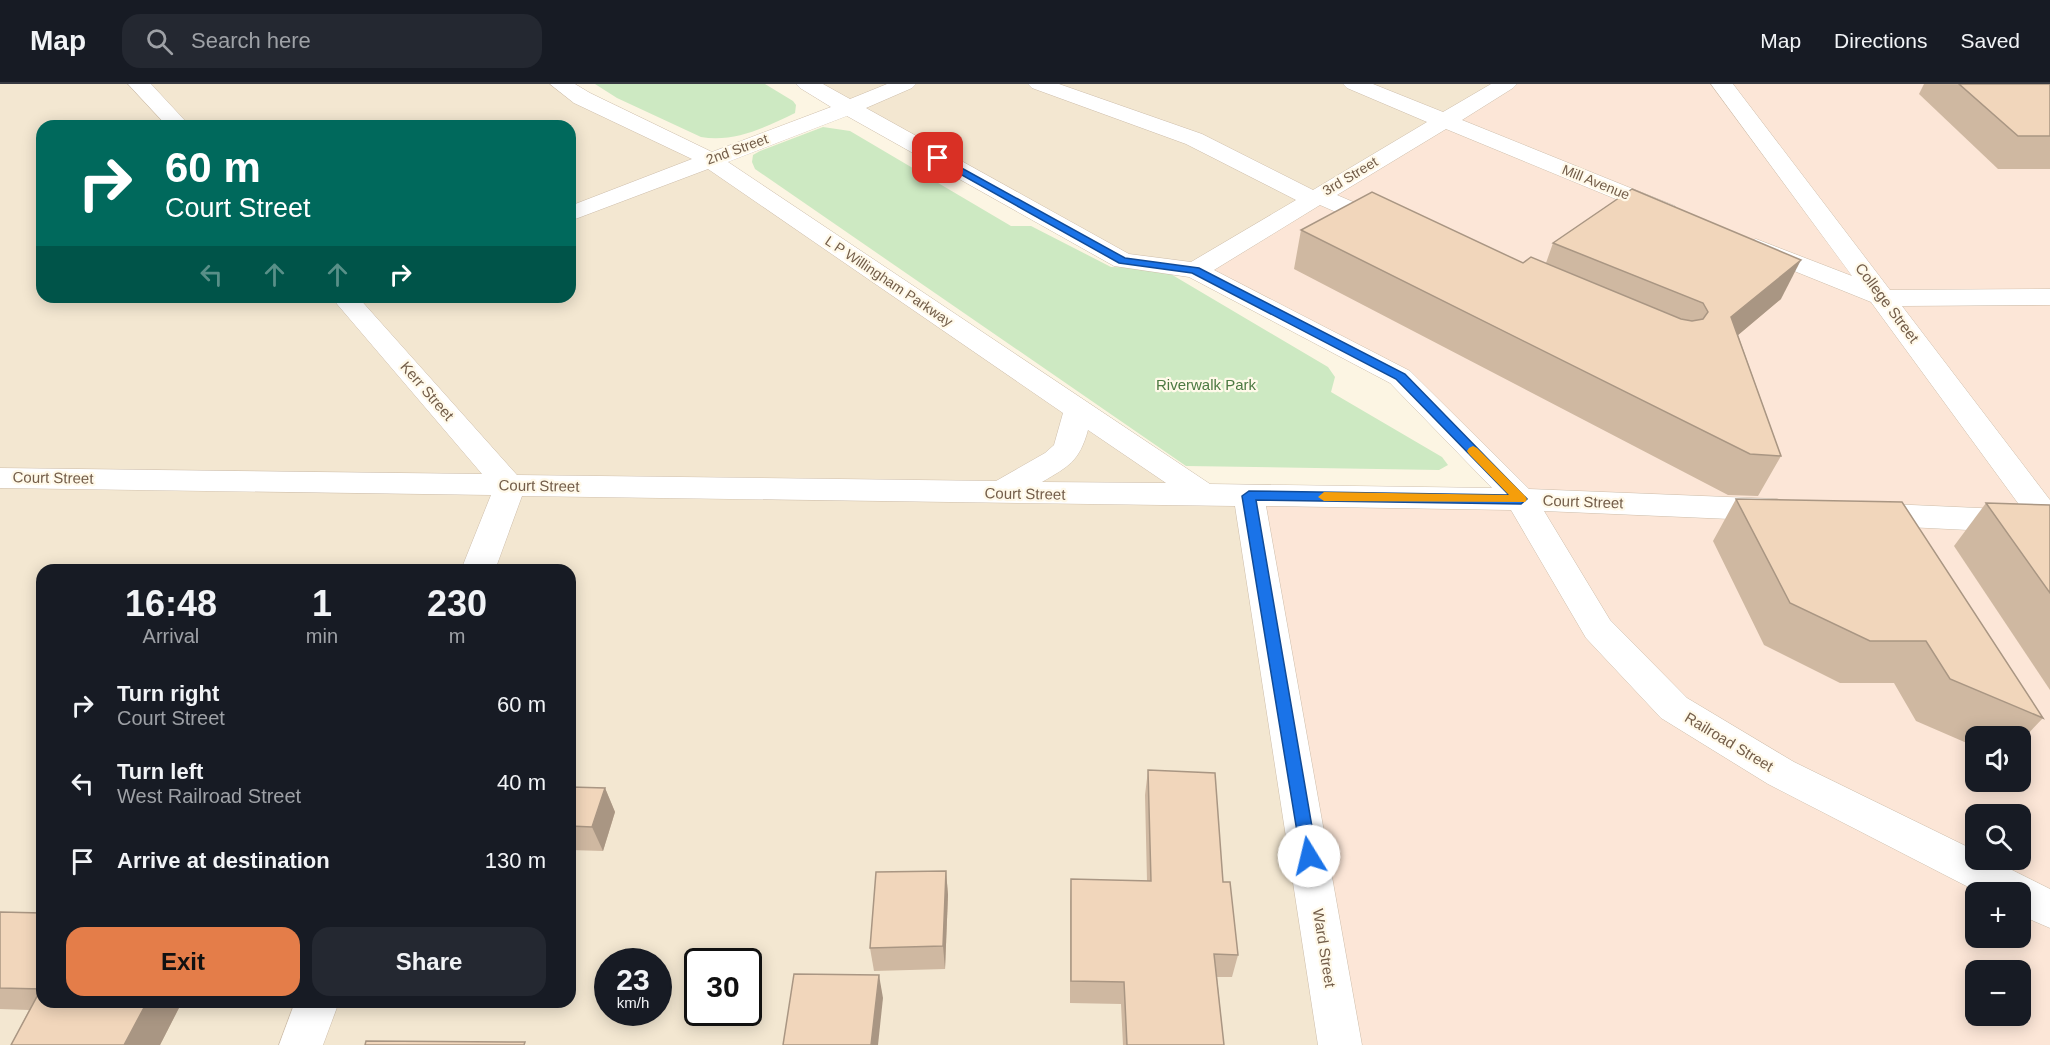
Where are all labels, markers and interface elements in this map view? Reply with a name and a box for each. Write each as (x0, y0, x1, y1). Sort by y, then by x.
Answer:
search box (122, 14, 542, 68)
text: Map (30, 25, 86, 56)
icon: search (143, 25, 176, 58)
text: Search here (191, 28, 311, 53)
text: Map (1760, 29, 1801, 52)
text: Directions (1834, 29, 1927, 52)
text: Saved (1960, 29, 2020, 52)
street label: 2nd Street (704, 130, 770, 168)
pin (912, 132, 963, 183)
icon: arrive (921, 141, 954, 174)
icon: right (66, 144, 144, 222)
text: 60 m (165, 144, 261, 191)
street label: 3rd Street (1320, 153, 1381, 199)
street label: Mill Avenue (1560, 161, 1632, 203)
text: Court Street (165, 193, 311, 223)
street label: L P Willingham Parkway (822, 232, 956, 330)
icon: left (195, 258, 228, 291)
icon: ahead (258, 258, 291, 291)
icon: ahead (321, 258, 354, 291)
icon: right (384, 258, 417, 291)
street label: College Street (1852, 260, 1923, 346)
street label: Kerr Street (397, 358, 458, 424)
park label: Riverwalk Park (1156, 376, 1257, 393)
street label: Court Street (12, 468, 94, 487)
street label: Court Street (498, 476, 580, 495)
street label: Court Street (984, 484, 1066, 503)
street label: Court Street (1542, 492, 1625, 511)
text: 16:48 (125, 583, 217, 624)
text: 1 (312, 583, 332, 624)
text: 230 (427, 583, 487, 624)
text: Arrival (143, 625, 199, 647)
text: min (306, 625, 338, 647)
text: m (449, 625, 465, 647)
text: Turn right (117, 681, 219, 706)
icon: right (66, 689, 99, 722)
text: 60 m (497, 692, 546, 717)
text: Court Street (117, 707, 225, 729)
street label: Railroad Street (1682, 709, 1777, 775)
map controls (1965, 726, 2031, 1026)
button: sound (1965, 726, 2031, 792)
text: Turn left (117, 759, 203, 784)
icon: left (66, 767, 99, 800)
text: 40 m (497, 770, 546, 795)
text: West Railroad Street (117, 785, 301, 807)
button: search (1965, 804, 2031, 870)
position arrow (1277, 824, 1341, 888)
icon: arrive (66, 845, 99, 878)
text: Arrive at destination (117, 848, 330, 873)
text: 130 m (485, 848, 546, 873)
button: + (1965, 882, 2031, 948)
street label: Ward Street (1310, 907, 1339, 989)
button: Exit (66, 927, 300, 996)
button: Share (312, 927, 546, 996)
speed limit sign: 30 (684, 948, 762, 1026)
button: − (1965, 960, 2031, 1026)
text: 23 (616, 963, 650, 996)
text: km/h (617, 994, 649, 1011)

